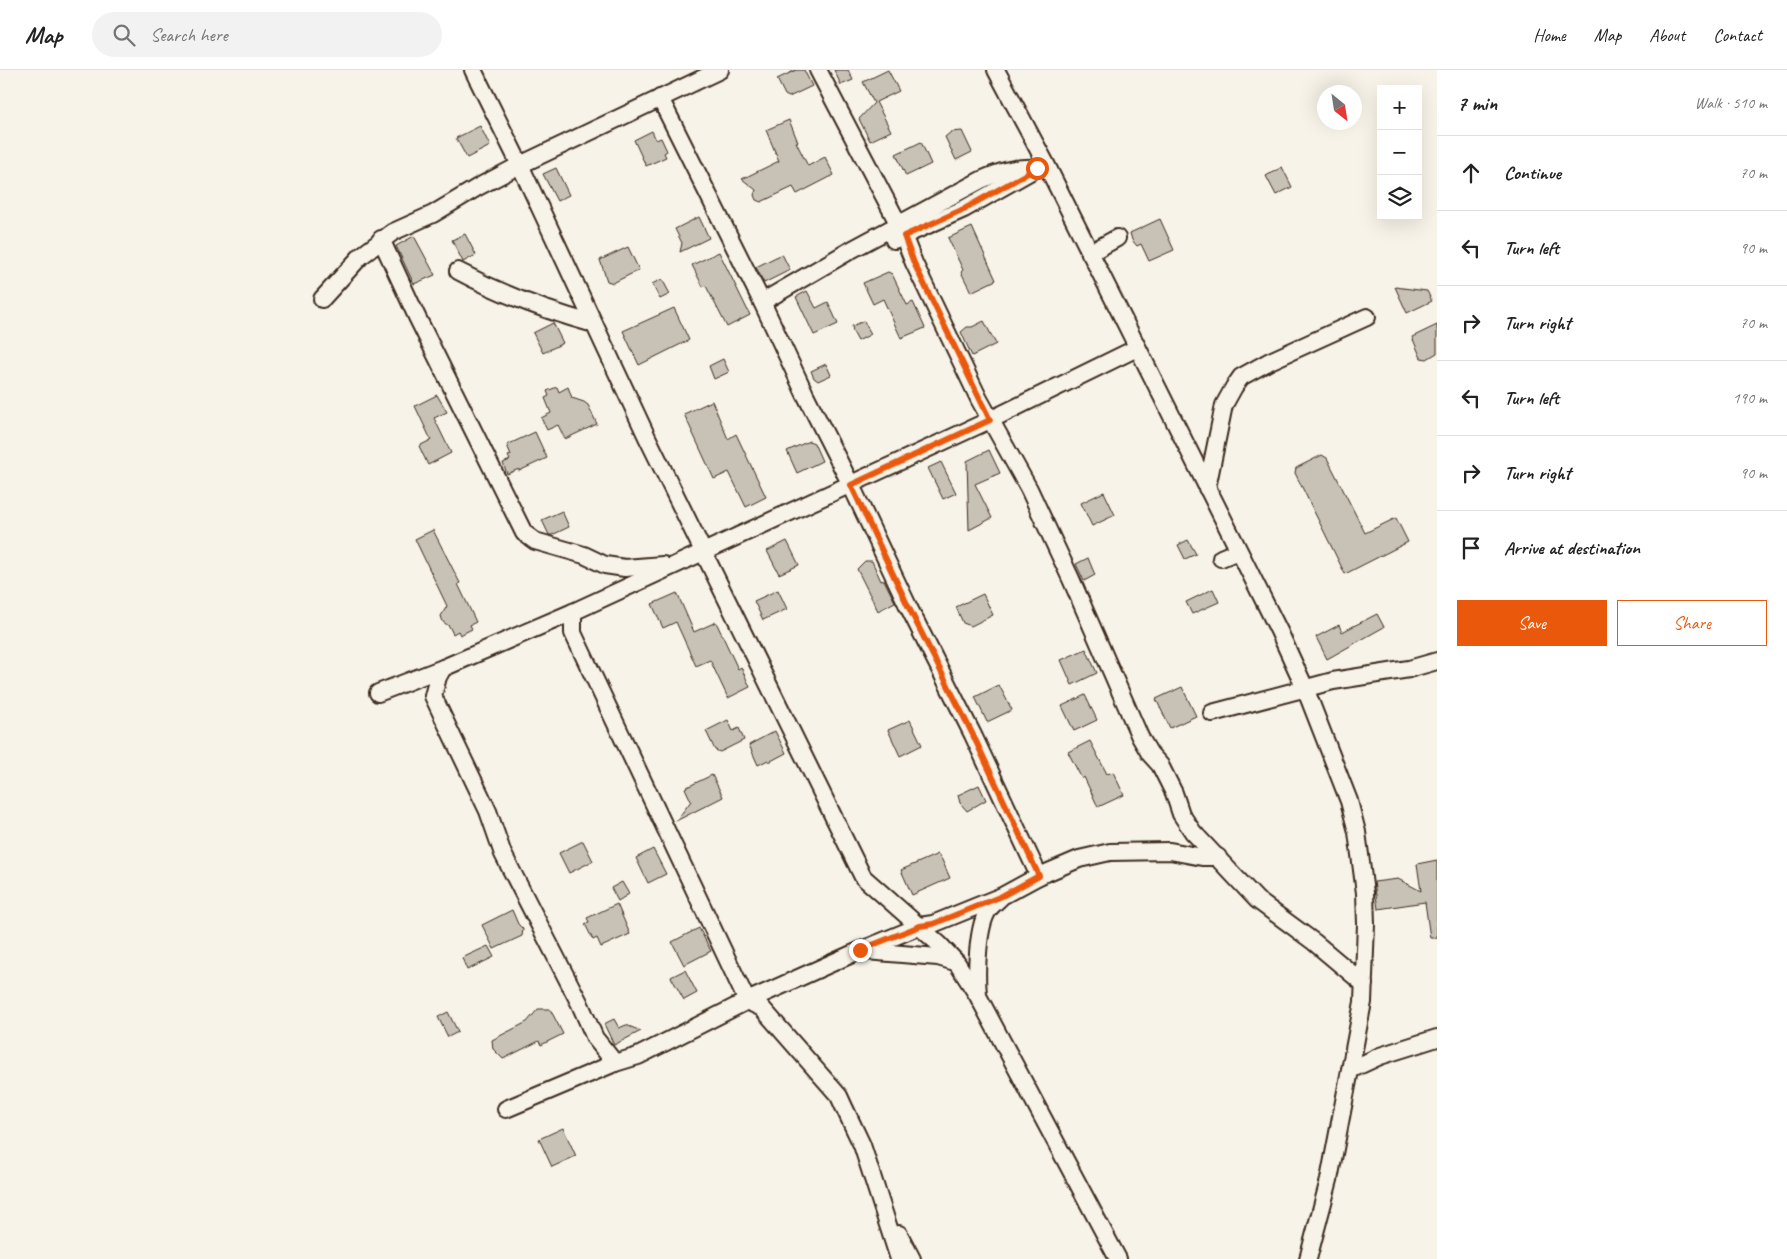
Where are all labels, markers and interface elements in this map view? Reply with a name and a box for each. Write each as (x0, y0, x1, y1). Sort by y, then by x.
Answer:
search box (92, 12, 442, 57)
text: Map (25, 20, 62, 50)
icon: search (110, 21, 138, 49)
text: Search here (150, 23, 228, 47)
text: Home (1533, 24, 1566, 46)
text: Map (1594, 24, 1621, 46)
text: About (1649, 24, 1685, 46)
text: Contact (1713, 24, 1762, 46)
north arrow (1317, 85, 1362, 130)
map controls (1377, 85, 1422, 220)
button: + (1377, 85, 1422, 130)
text: 7 min (1457, 90, 1497, 116)
text: Walk · 510 m (1695, 93, 1767, 113)
button: − (1377, 130, 1422, 175)
route start (1026, 157, 1049, 180)
icon: ahead (1457, 159, 1485, 187)
text: Continue (1504, 161, 1561, 185)
text: 70 m (1740, 163, 1767, 183)
button: layers (1377, 175, 1422, 220)
icon: left (1457, 234, 1485, 262)
text: Turn left (1504, 236, 1559, 260)
text: 90 m (1740, 238, 1767, 258)
icon: right (1457, 309, 1485, 337)
text: Turn right (1504, 311, 1571, 335)
text: 70 m (1740, 313, 1767, 333)
icon: left (1457, 384, 1485, 412)
text: Turn left (1504, 386, 1559, 410)
text: 190 m (1733, 388, 1767, 408)
icon: right (1457, 459, 1485, 487)
text: Turn right (1504, 461, 1571, 485)
text: 90 m (1740, 463, 1767, 483)
icon: arrive (1457, 534, 1485, 562)
text: Arrive at destination (1504, 536, 1640, 560)
button: Save (1457, 600, 1607, 646)
button: Share (1617, 600, 1767, 646)
route end (849, 939, 872, 962)

